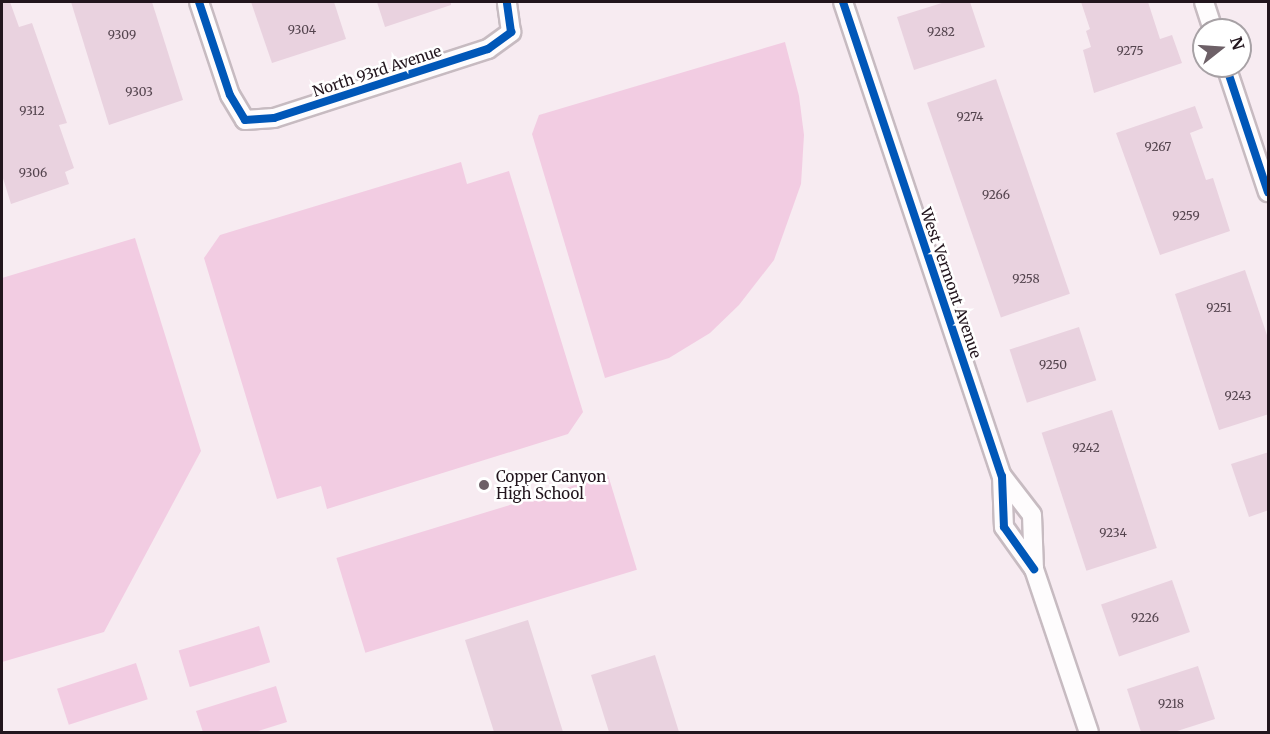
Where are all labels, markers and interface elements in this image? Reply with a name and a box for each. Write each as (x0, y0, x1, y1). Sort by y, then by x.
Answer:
north arrow (1192, 18, 1252, 78)
house number: 9304 (288, 23, 316, 37)
house number: 9282 (927, 25, 955, 39)
house number: 9309 (108, 28, 136, 42)
text: N (1226, 34, 1249, 52)
street label: North 93rd Avenue (310, 42, 444, 100)
house number: 9275 (1116, 44, 1144, 58)
house number: 9303 (125, 85, 153, 99)
house number: 9312 (19, 104, 45, 118)
house number: 9274 (957, 110, 983, 124)
house number: 9267 (1145, 140, 1171, 154)
house number: 9306 (19, 166, 47, 180)
house number: 9266 (982, 188, 1010, 202)
street label: West Vermont Avenue (917, 205, 985, 361)
house number: 9259 (1172, 209, 1200, 223)
house number: 9258 (1012, 272, 1040, 286)
house number: 9251 (1206, 301, 1232, 315)
house number: 9250 (1039, 358, 1067, 372)
house number: 9243 (1225, 389, 1251, 403)
house number: 9242 (1072, 441, 1100, 455)
place label: Copper Canyon High School (496, 467, 606, 502)
marker: Copper Canyon High School (477, 478, 491, 492)
house number: 9234 (1099, 526, 1127, 540)
house number: 9226 (1131, 611, 1159, 625)
house number: 9218 (1158, 697, 1184, 711)

